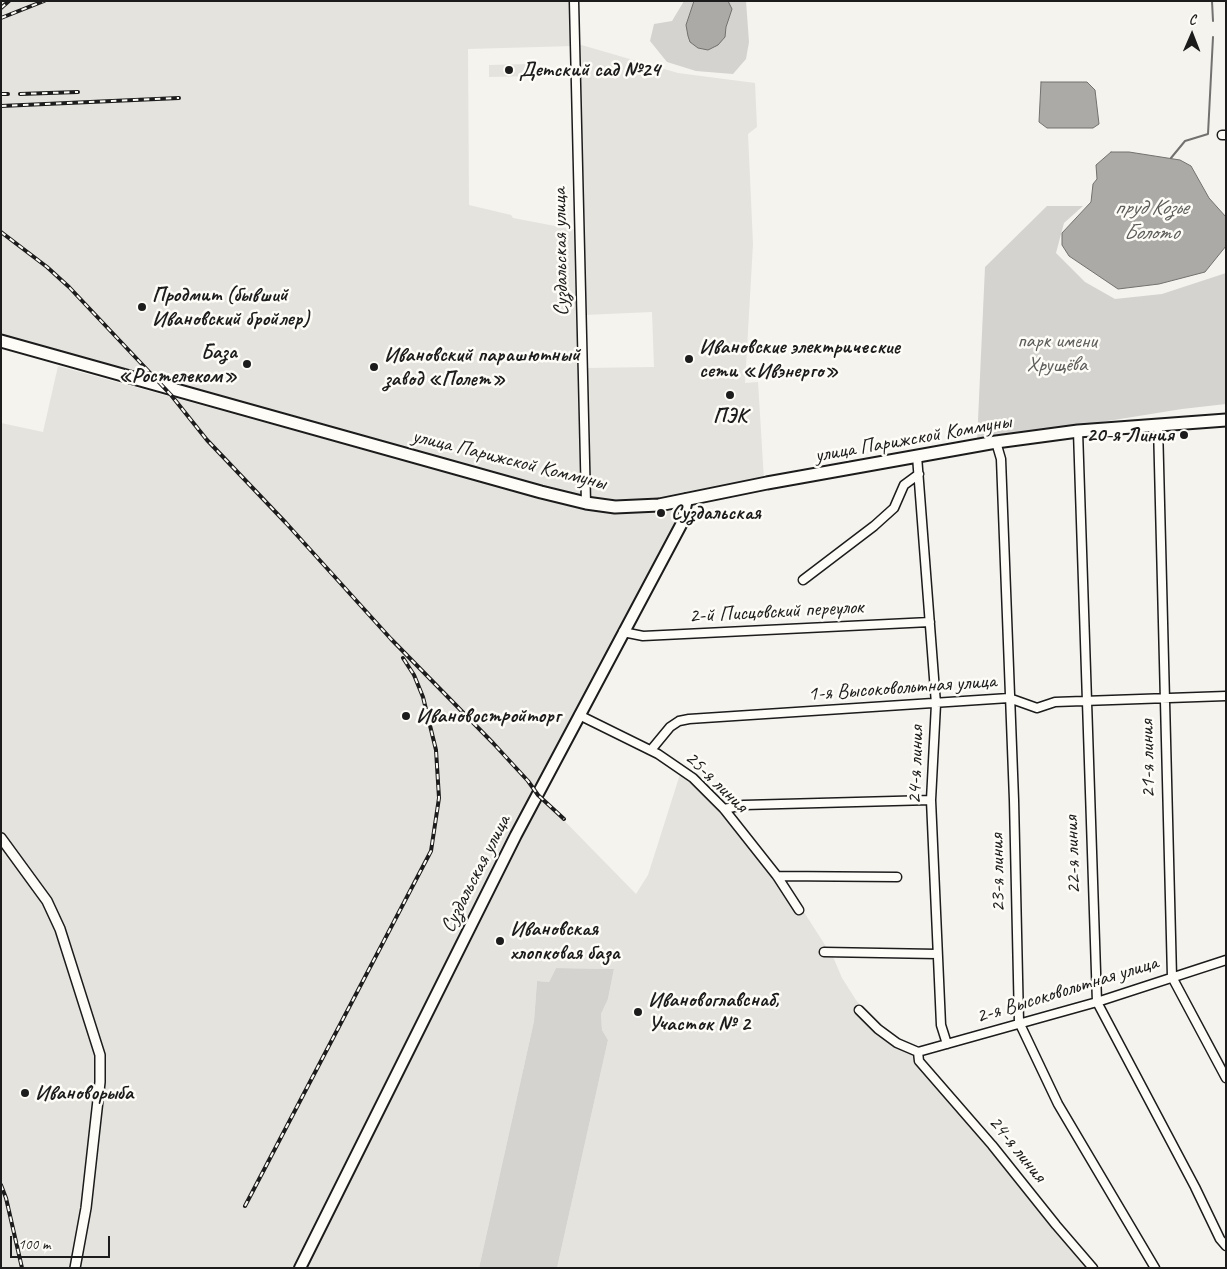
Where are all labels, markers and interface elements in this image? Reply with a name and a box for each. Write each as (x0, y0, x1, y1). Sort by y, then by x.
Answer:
north arrow (1167, 10, 1217, 60)
text: С (1189, 11, 1196, 28)
place label: Детский сад №24 (519, 57, 660, 83)
marker: Детский сад №24 (503, 64, 515, 76)
street label: Суздальская улица (547, 188, 575, 316)
water label: пруд Козье Болото (1114, 195, 1188, 246)
place label: Продмит (бывший Ивановский бройлер) (152, 282, 309, 332)
marker: Продмит (бывший Ивановский бройлер) (136, 301, 148, 313)
park label: парк имени Хрущёва (1017, 328, 1097, 378)
place label: Ивановские электрические сети «Ивэнерго» (699, 334, 900, 384)
place label: База «Ростелеком» (118, 339, 237, 389)
place label: Ивановский парашютный завод «Полет» (384, 342, 580, 392)
marker: Ивановские электрические сети «Ивэнерго» (683, 353, 695, 365)
marker: База «Ростелеком» (241, 358, 253, 370)
marker: Ивановский парашютный завод «Полет» (368, 361, 380, 373)
marker: ПЭК (724, 389, 736, 401)
place label: ПЭК (713, 403, 747, 429)
street label: улица Парижской Коммуны (813, 409, 1013, 469)
place label: 20-я Линия (1086, 422, 1174, 448)
street label: улица Парижской Коммуны (409, 424, 609, 496)
marker: 20-я Линия (1178, 429, 1190, 441)
place label: Суздальская (671, 500, 761, 526)
marker: Суздальская (655, 507, 667, 519)
street label: 2-й Писцовский переулок (688, 595, 864, 629)
street label: 1-я Высоковольтная улица (807, 669, 997, 707)
place label: Ивановостройторг (416, 703, 560, 729)
marker: Ивановостройторг (400, 710, 412, 722)
street label: 21-я линия (1135, 719, 1161, 799)
street label: 24-я линия (902, 725, 930, 805)
street label: 25-я линия (679, 746, 753, 818)
street label: Суздальская улица (436, 811, 516, 937)
street label: 22-я линия (1059, 815, 1087, 895)
street label: 23-я линия (985, 833, 1011, 913)
place label: Ивановская хлопковая база (510, 916, 620, 966)
marker: Ивановская хлопковая база (494, 935, 506, 947)
street label: 2-я Высоковольтная улица (973, 950, 1161, 1030)
place label: Ивановоглавснаб, Участок № 2 (648, 987, 779, 1037)
marker: Ивановоглавснаб, Участок № 2 (632, 1006, 644, 1018)
place label: Ивановорыба (35, 1080, 133, 1106)
marker: Ивановорыба (19, 1087, 31, 1099)
street label: 24-я линия (982, 1111, 1052, 1187)
scale bar (12, 1226, 112, 1258)
text: 100 m (18, 1235, 50, 1254)

